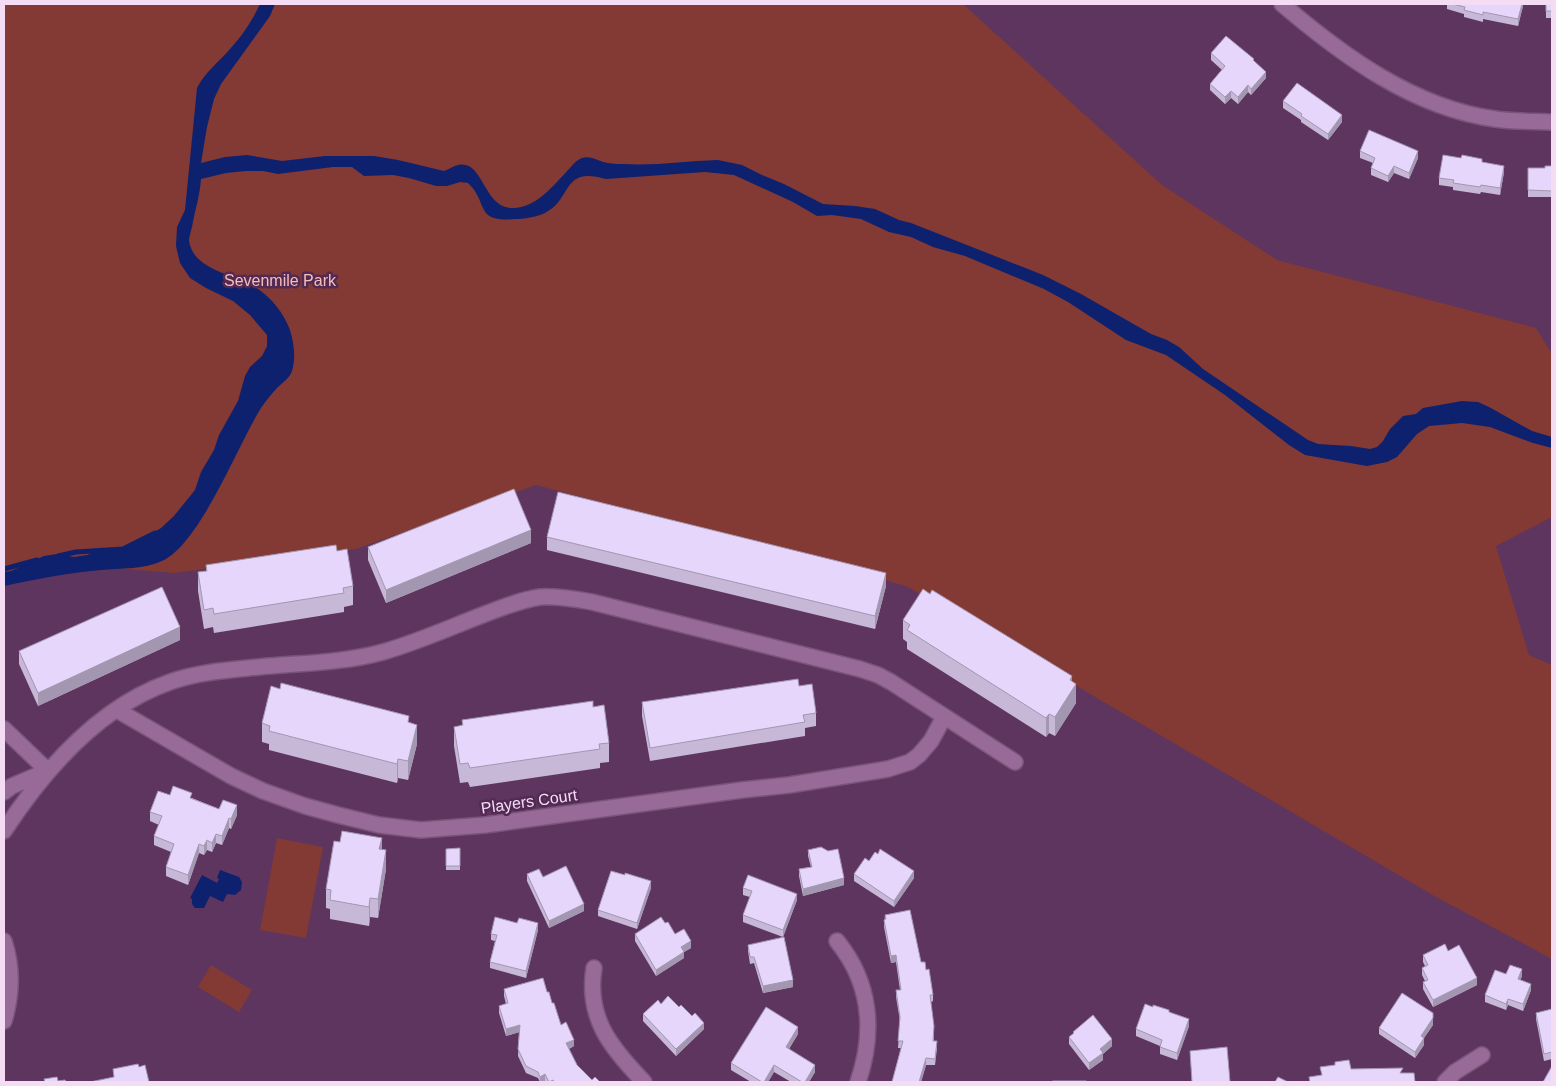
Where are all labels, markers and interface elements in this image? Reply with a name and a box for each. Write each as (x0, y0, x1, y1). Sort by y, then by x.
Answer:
park label: Sevenmile Park (224, 272, 337, 289)
street label: Players Court (480, 786, 579, 817)

